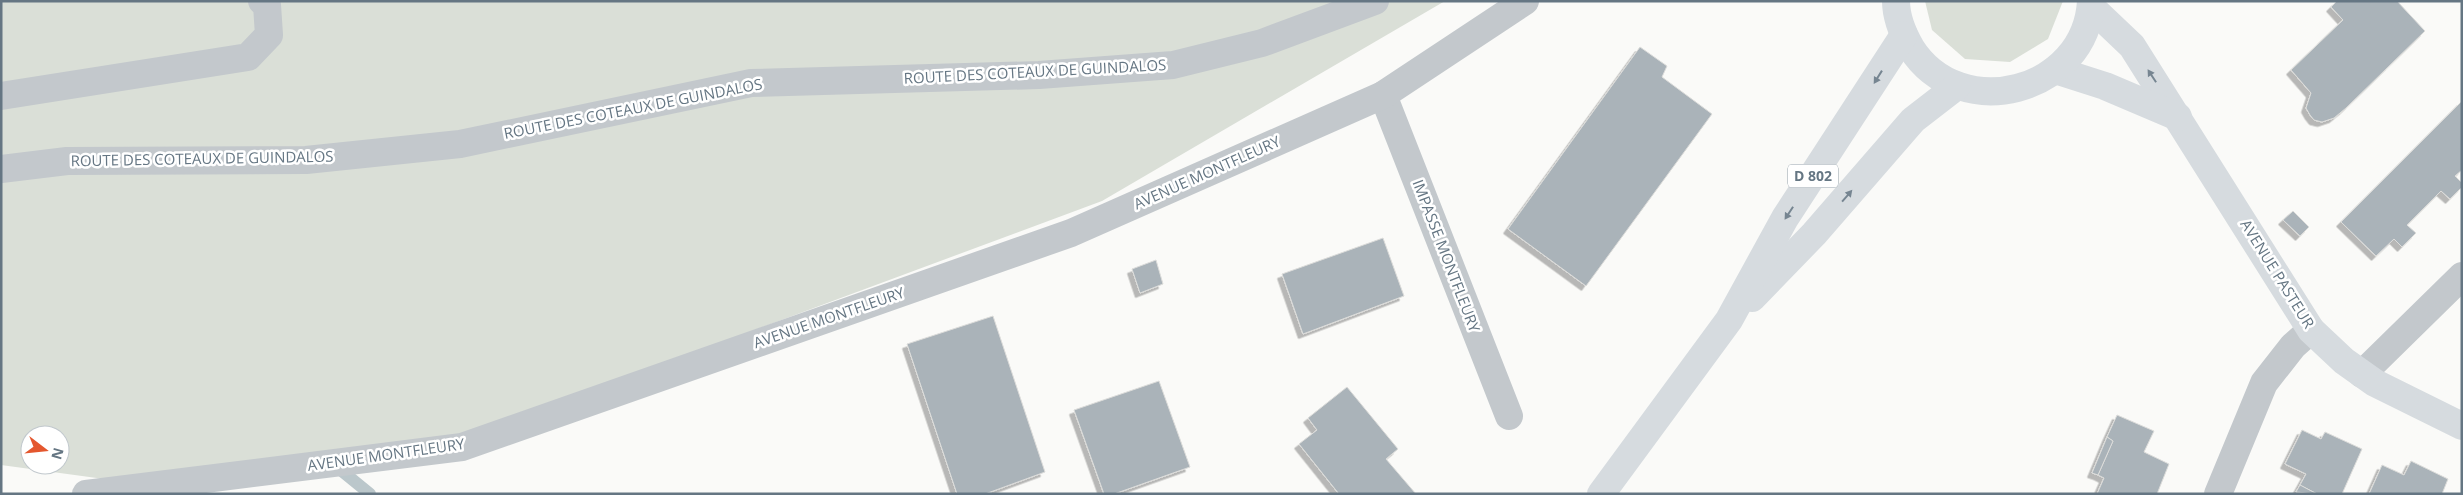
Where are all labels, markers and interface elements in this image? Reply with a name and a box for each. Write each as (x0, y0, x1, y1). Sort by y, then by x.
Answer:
street label: ROUTE DES COTEAUX DE GUINDALOS (903, 54, 1167, 88)
one-way arrow (2147, 69, 2157, 83)
one-way arrow (1873, 70, 1882, 83)
street label: ROUTE DES COTEAUX DE GUINDALOS (502, 73, 764, 143)
street label: AVENUE MONTFLEURY (1130, 130, 1284, 213)
street label: ROUTE DES COTEAUX DE GUINDALOS (70, 146, 334, 170)
road number: D 802 (1788, 165, 1838, 188)
street label: IMPASSE MONTFLEURY (1409, 176, 1486, 335)
one-way arrow (1842, 190, 1853, 203)
one-way arrow (1784, 206, 1793, 219)
street label: AVENUE PASTEUR (2236, 215, 2320, 332)
street label: AVENUE MONTFLEURY (751, 282, 907, 352)
north arrow (20, 425, 70, 475)
street label: AVENUE MONTFLEURY (306, 433, 466, 475)
text: N (47, 446, 69, 462)

